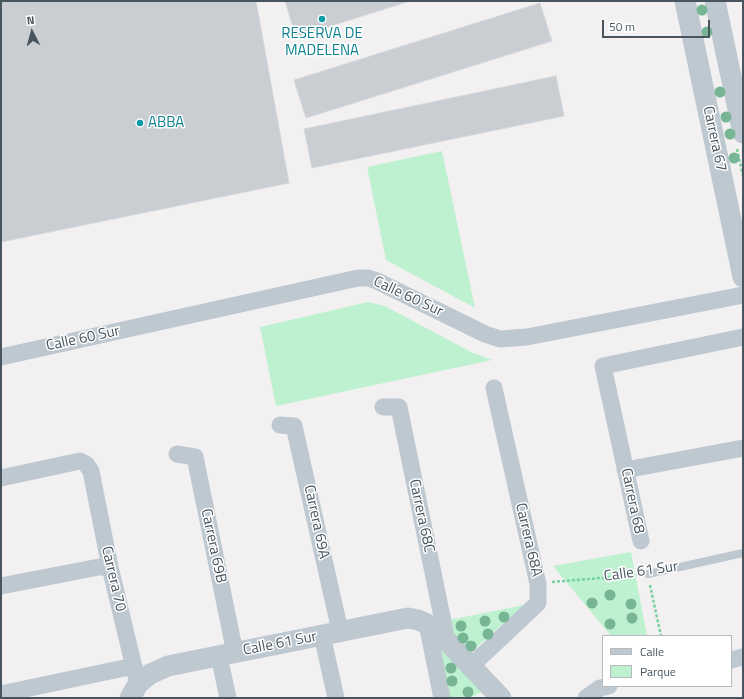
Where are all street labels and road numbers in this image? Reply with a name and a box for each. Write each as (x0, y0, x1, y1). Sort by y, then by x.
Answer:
street label: Carrera 67 (698, 105, 730, 173)
street label: Calle 60 Sur (370, 273, 446, 321)
street label: Calle 60 Sur (45, 322, 121, 356)
street label: Carrera 68 (616, 467, 648, 535)
street label: Carrera 68C (404, 478, 438, 554)
street label: Carrera 69A (299, 483, 333, 561)
street label: Carrera 68A (511, 501, 545, 579)
street label: Carrera 69B (196, 507, 230, 585)
street label: Carrera 70 (97, 545, 129, 613)
street label: Calle 61 Sur (603, 558, 679, 586)
street label: Calle 61 Sur (242, 628, 318, 660)

